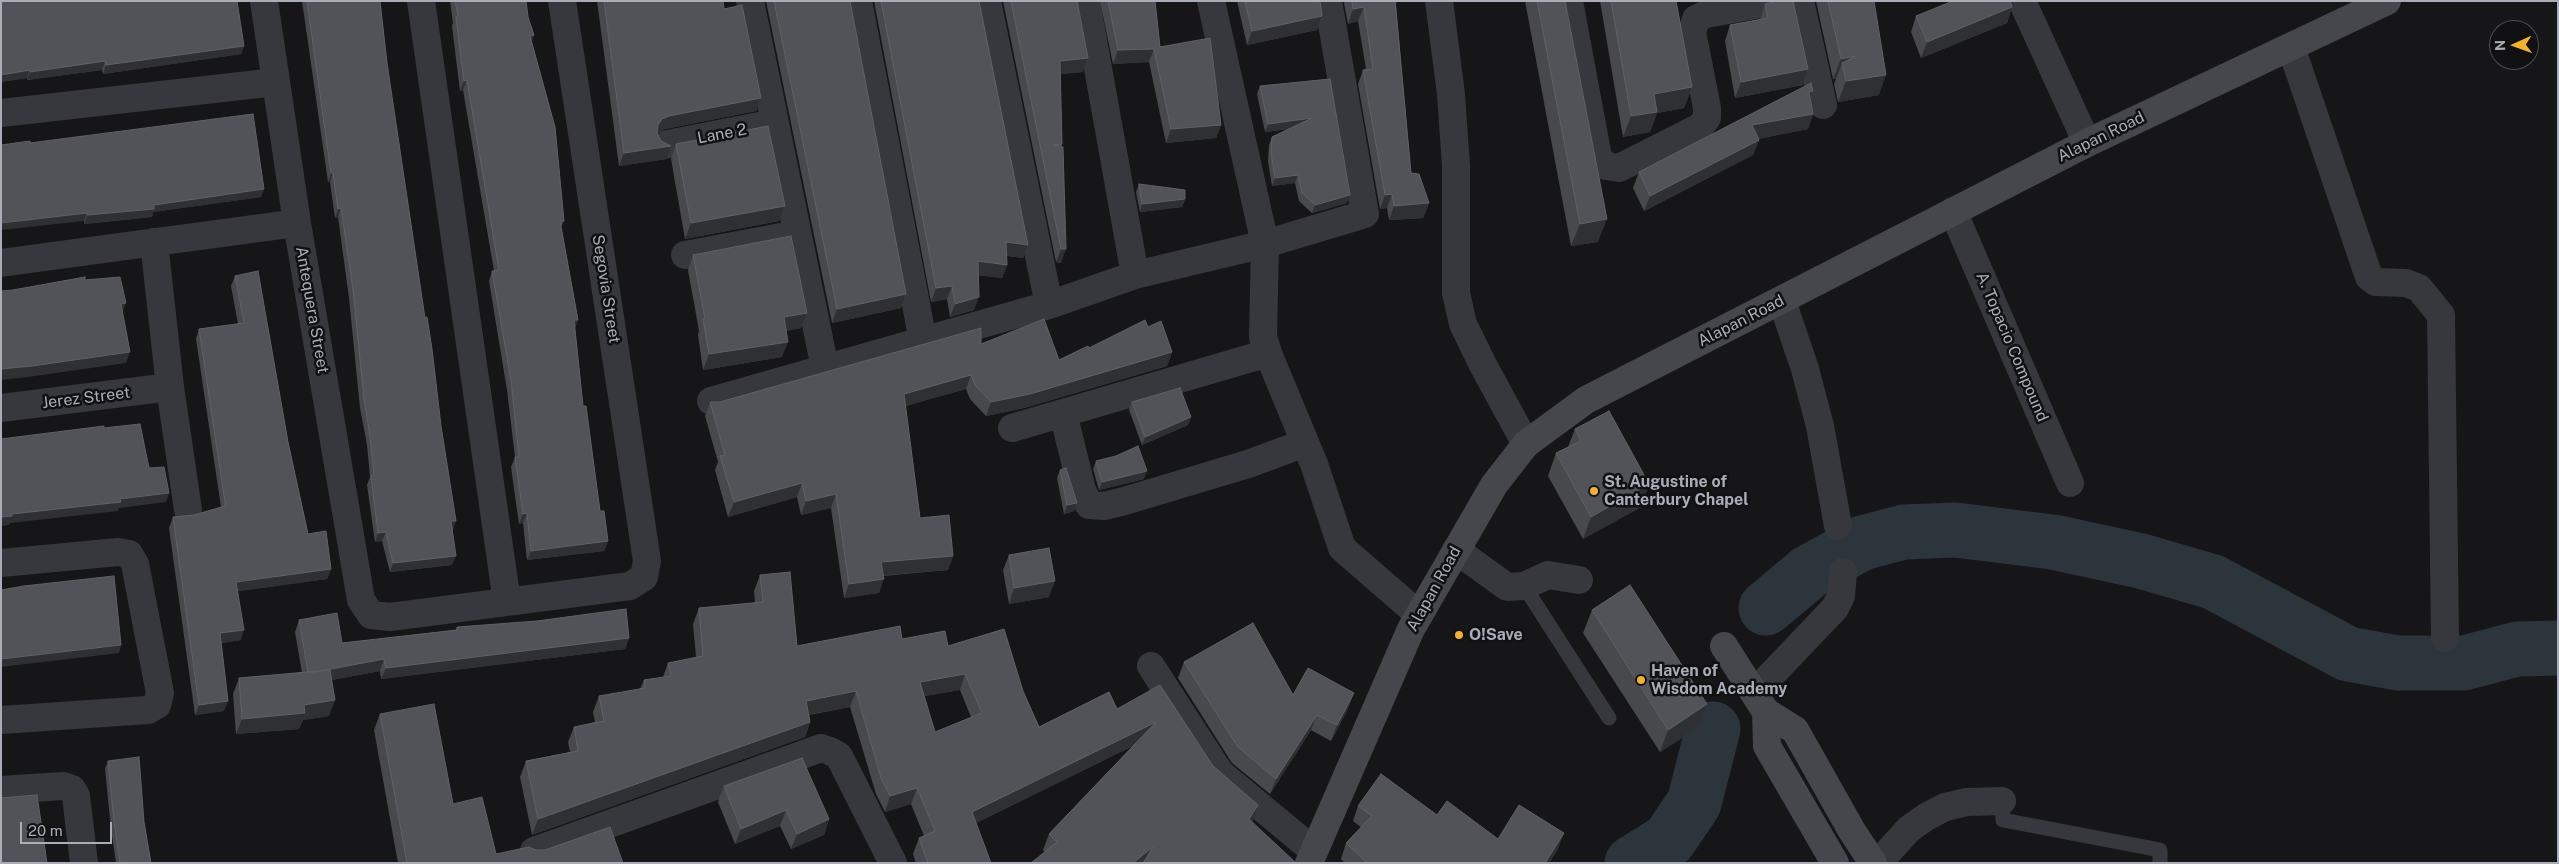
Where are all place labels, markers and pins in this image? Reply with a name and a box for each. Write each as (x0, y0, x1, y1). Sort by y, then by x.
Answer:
place label: St. Augustine of Canterbury Chapel (1604, 472, 1749, 510)
marker: St. Augustine of Canterbury Chapel (1588, 485, 1600, 497)
place label: O!Save (1469, 625, 1523, 645)
marker: O!Save (1453, 629, 1465, 641)
place label: Haven of Wisdom Academy (1651, 661, 1787, 699)
marker: Haven of Wisdom Academy (1635, 674, 1647, 686)

